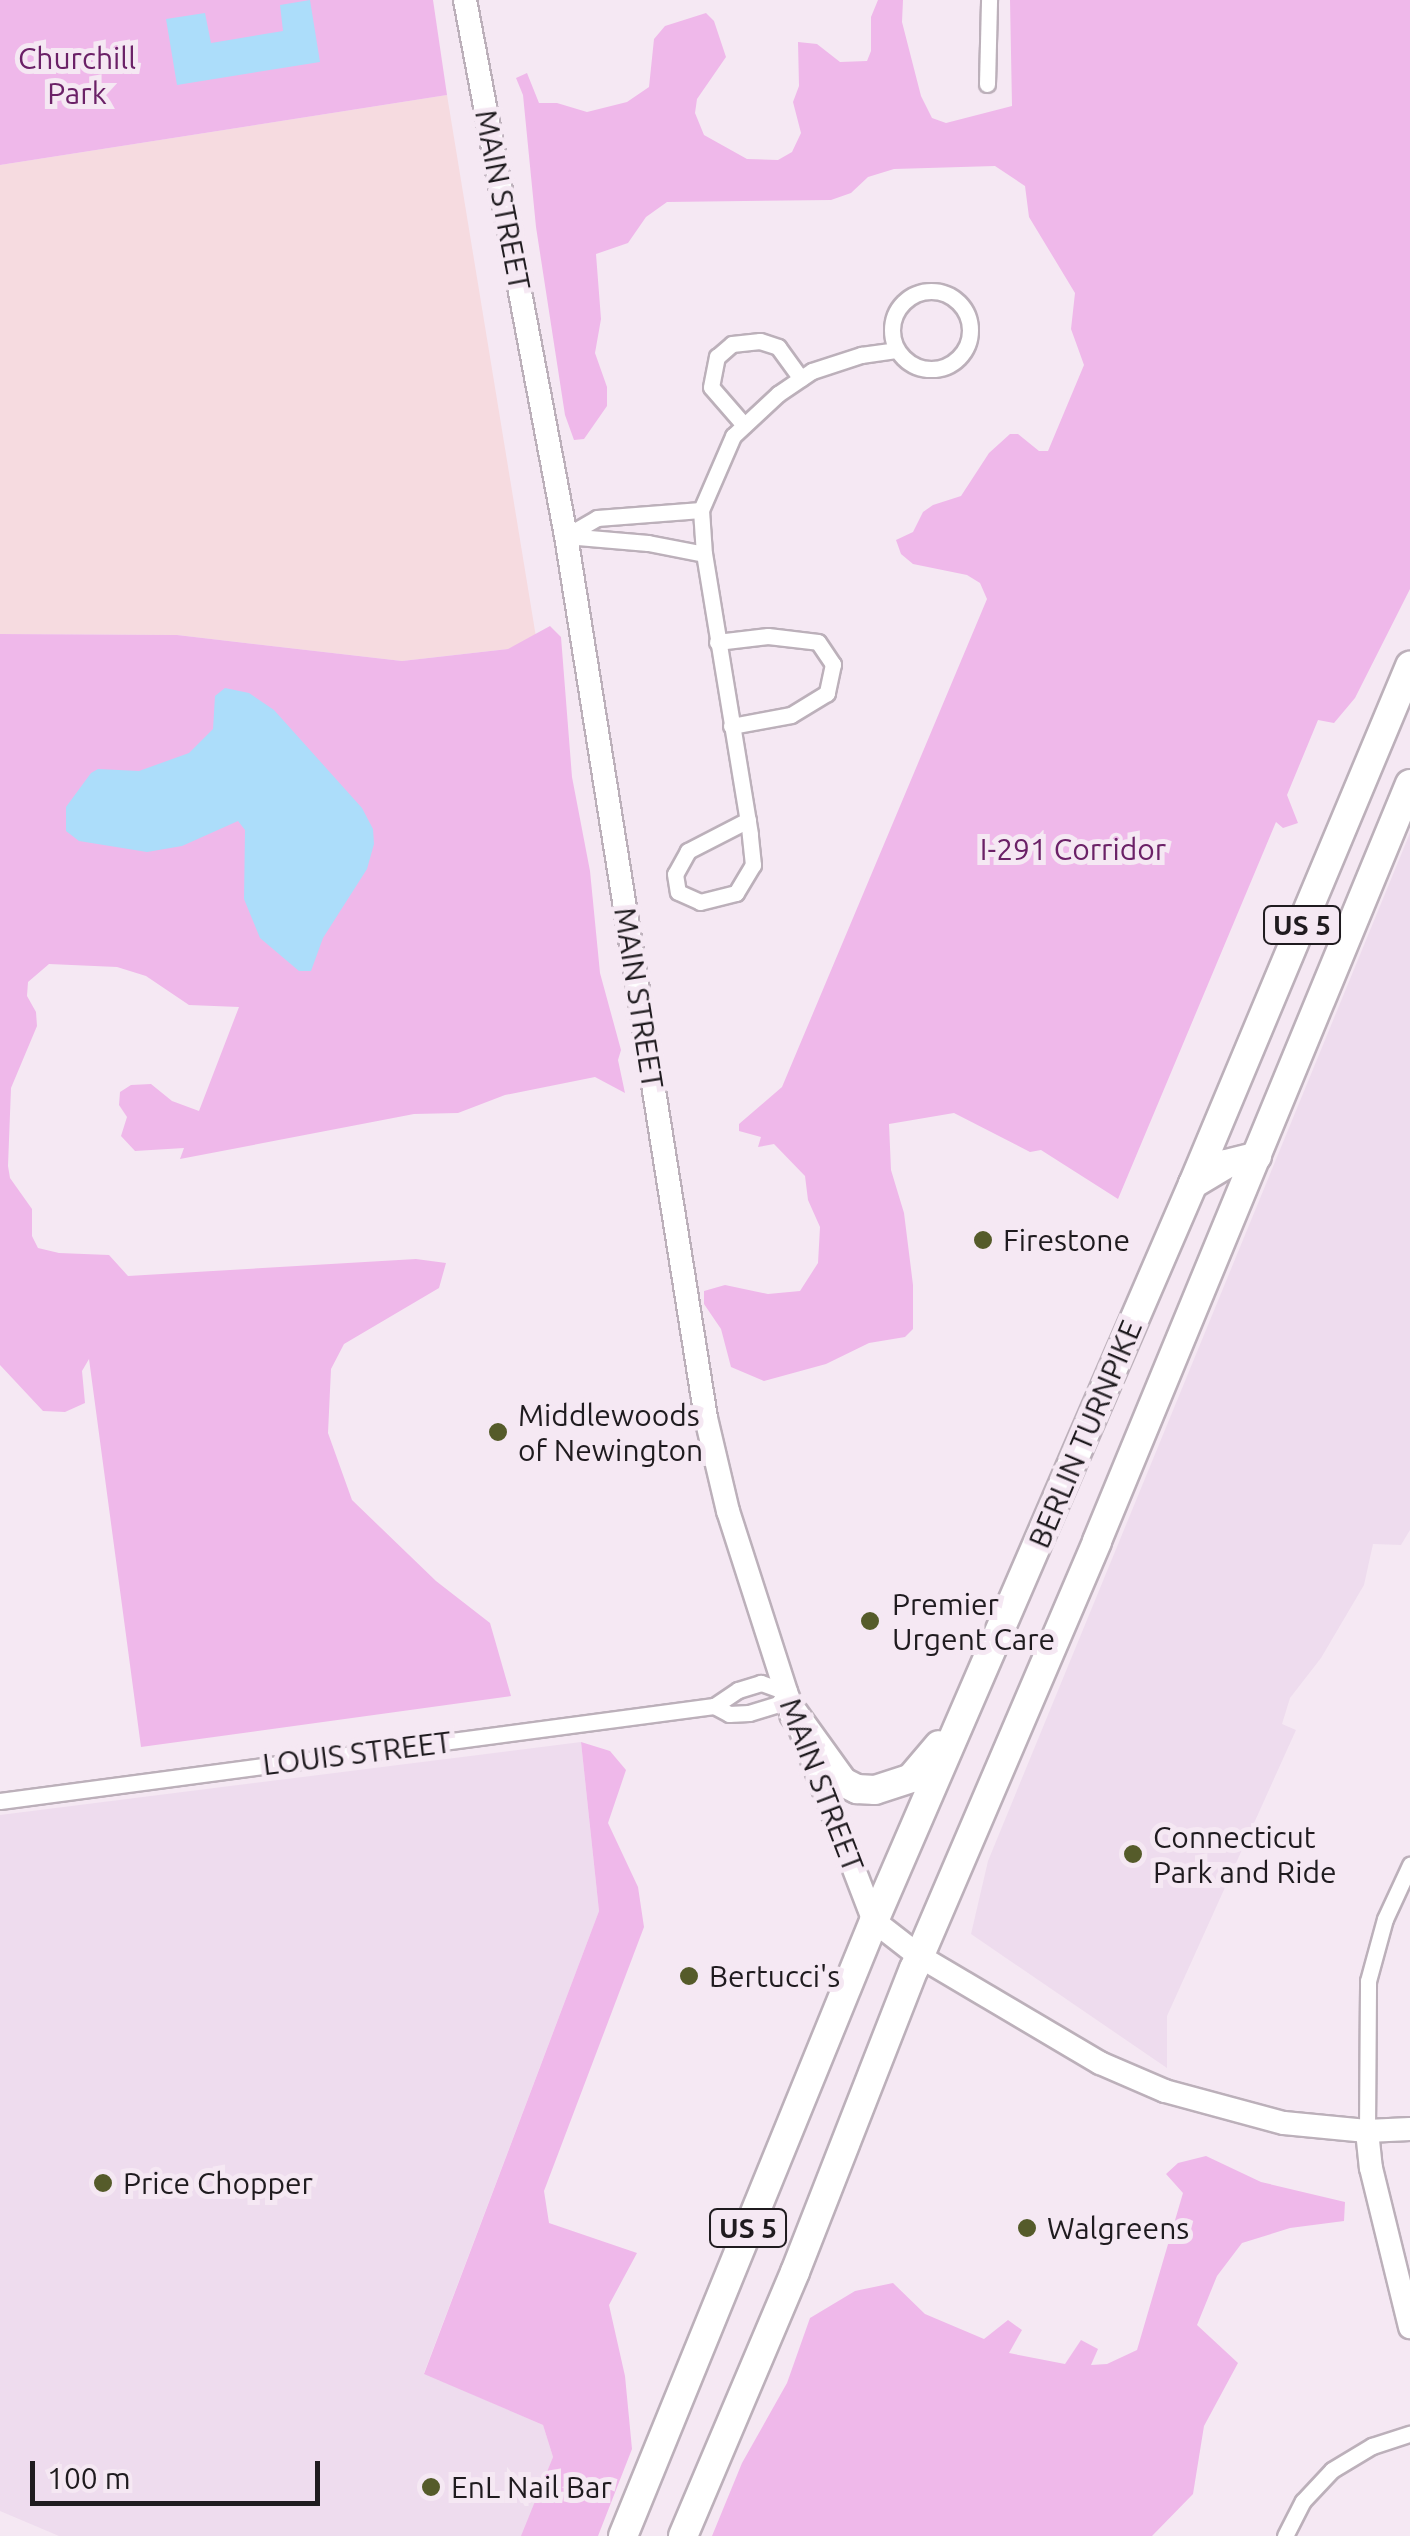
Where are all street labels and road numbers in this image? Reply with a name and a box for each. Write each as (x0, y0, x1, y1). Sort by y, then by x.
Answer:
street label: MAIN STREET (468, 107, 538, 293)
road number: US 5 (1262, 902, 1342, 948)
street label: MAIN STREET (607, 905, 671, 1091)
street label: BERLIN TURNPIKE (1021, 1315, 1149, 1553)
street label: MAIN STREET (772, 1693, 872, 1877)
street label: LOUIS STREET (261, 1724, 453, 1782)
road number: US 5 (708, 2205, 788, 2251)

